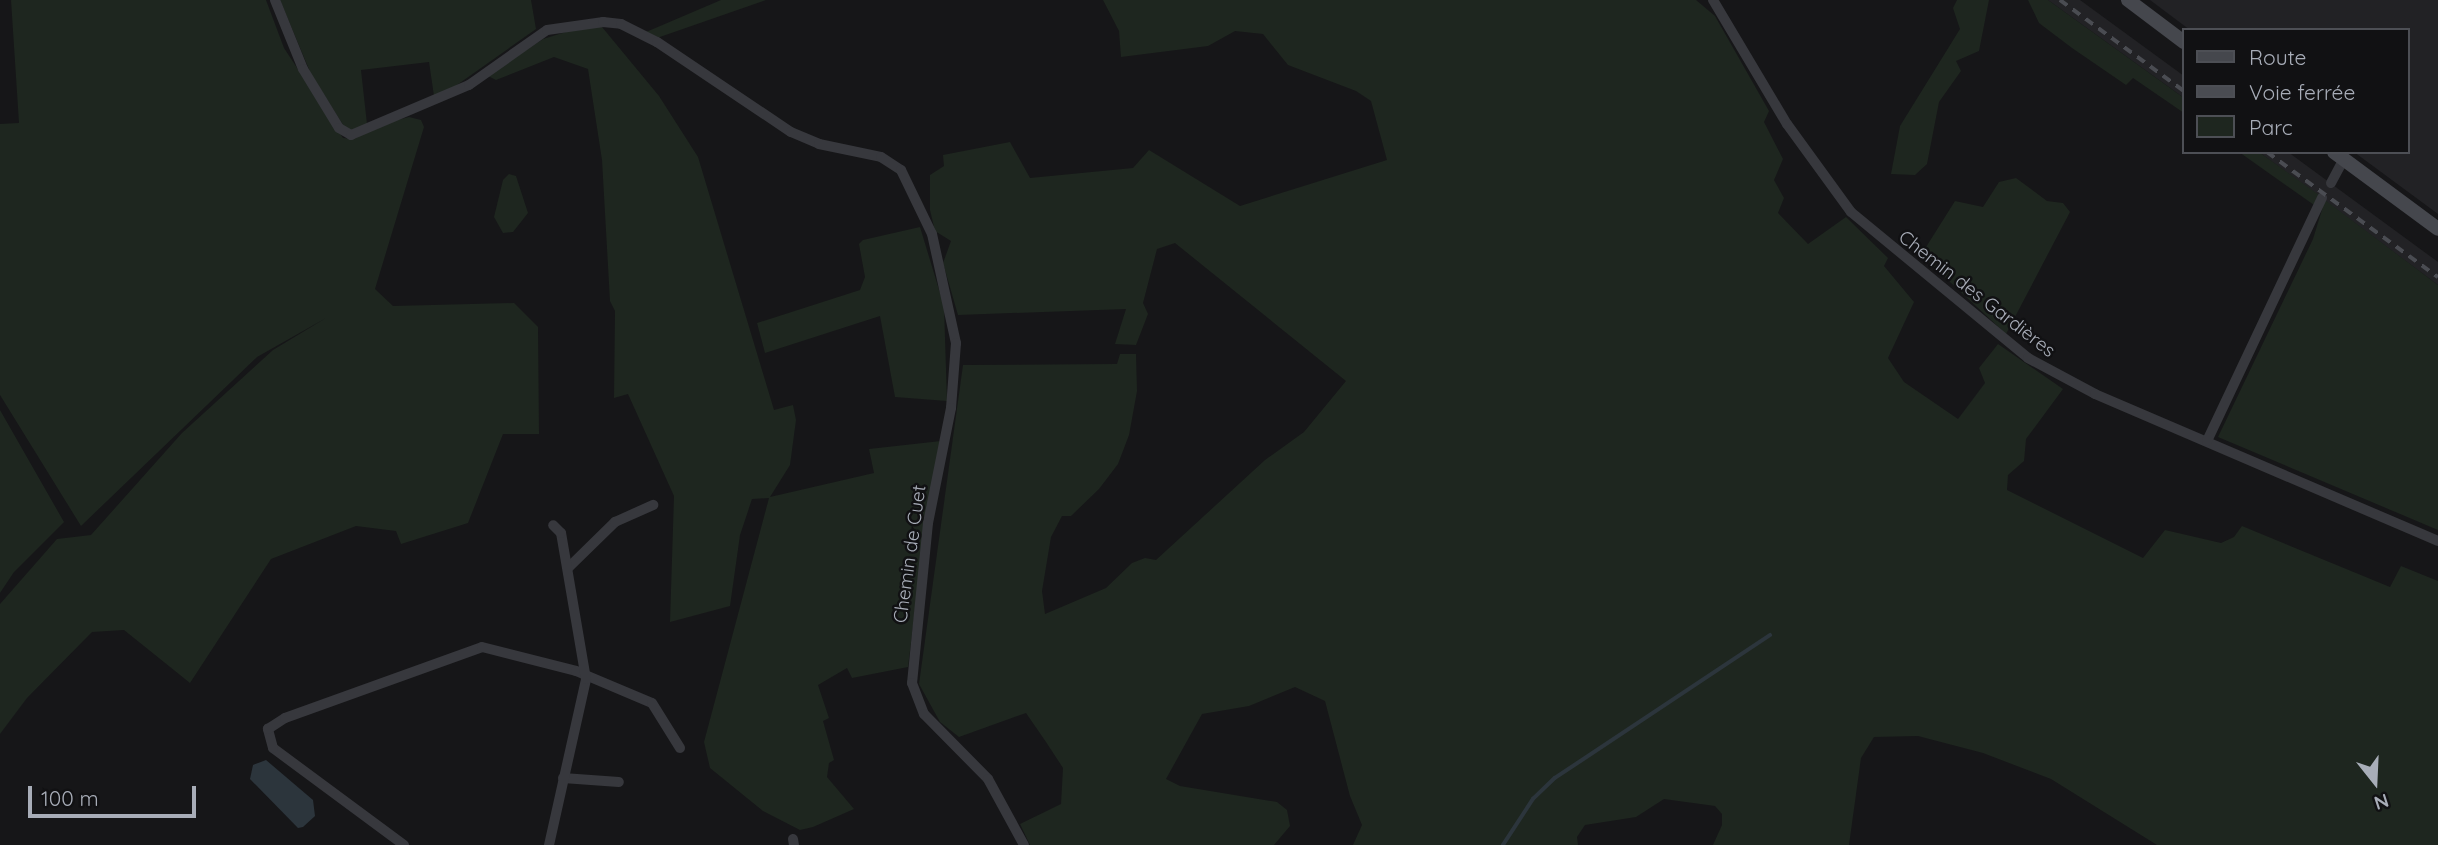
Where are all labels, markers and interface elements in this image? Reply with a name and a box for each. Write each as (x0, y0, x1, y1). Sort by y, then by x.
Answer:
legend (2182, 28, 2410, 154)
text: Route (2249, 44, 2306, 70)
text: Voie ferrée (2249, 79, 2355, 105)
text: Parc (2249, 114, 2293, 140)
street label: Chemin des Gardières (1894, 226, 2060, 362)
street label: Chemin de Cuet (889, 483, 931, 625)
north arrow (2340, 747, 2410, 817)
scale bar (32, 772, 200, 816)
text: 100 m (41, 785, 99, 811)
text: N (2371, 788, 2392, 816)

